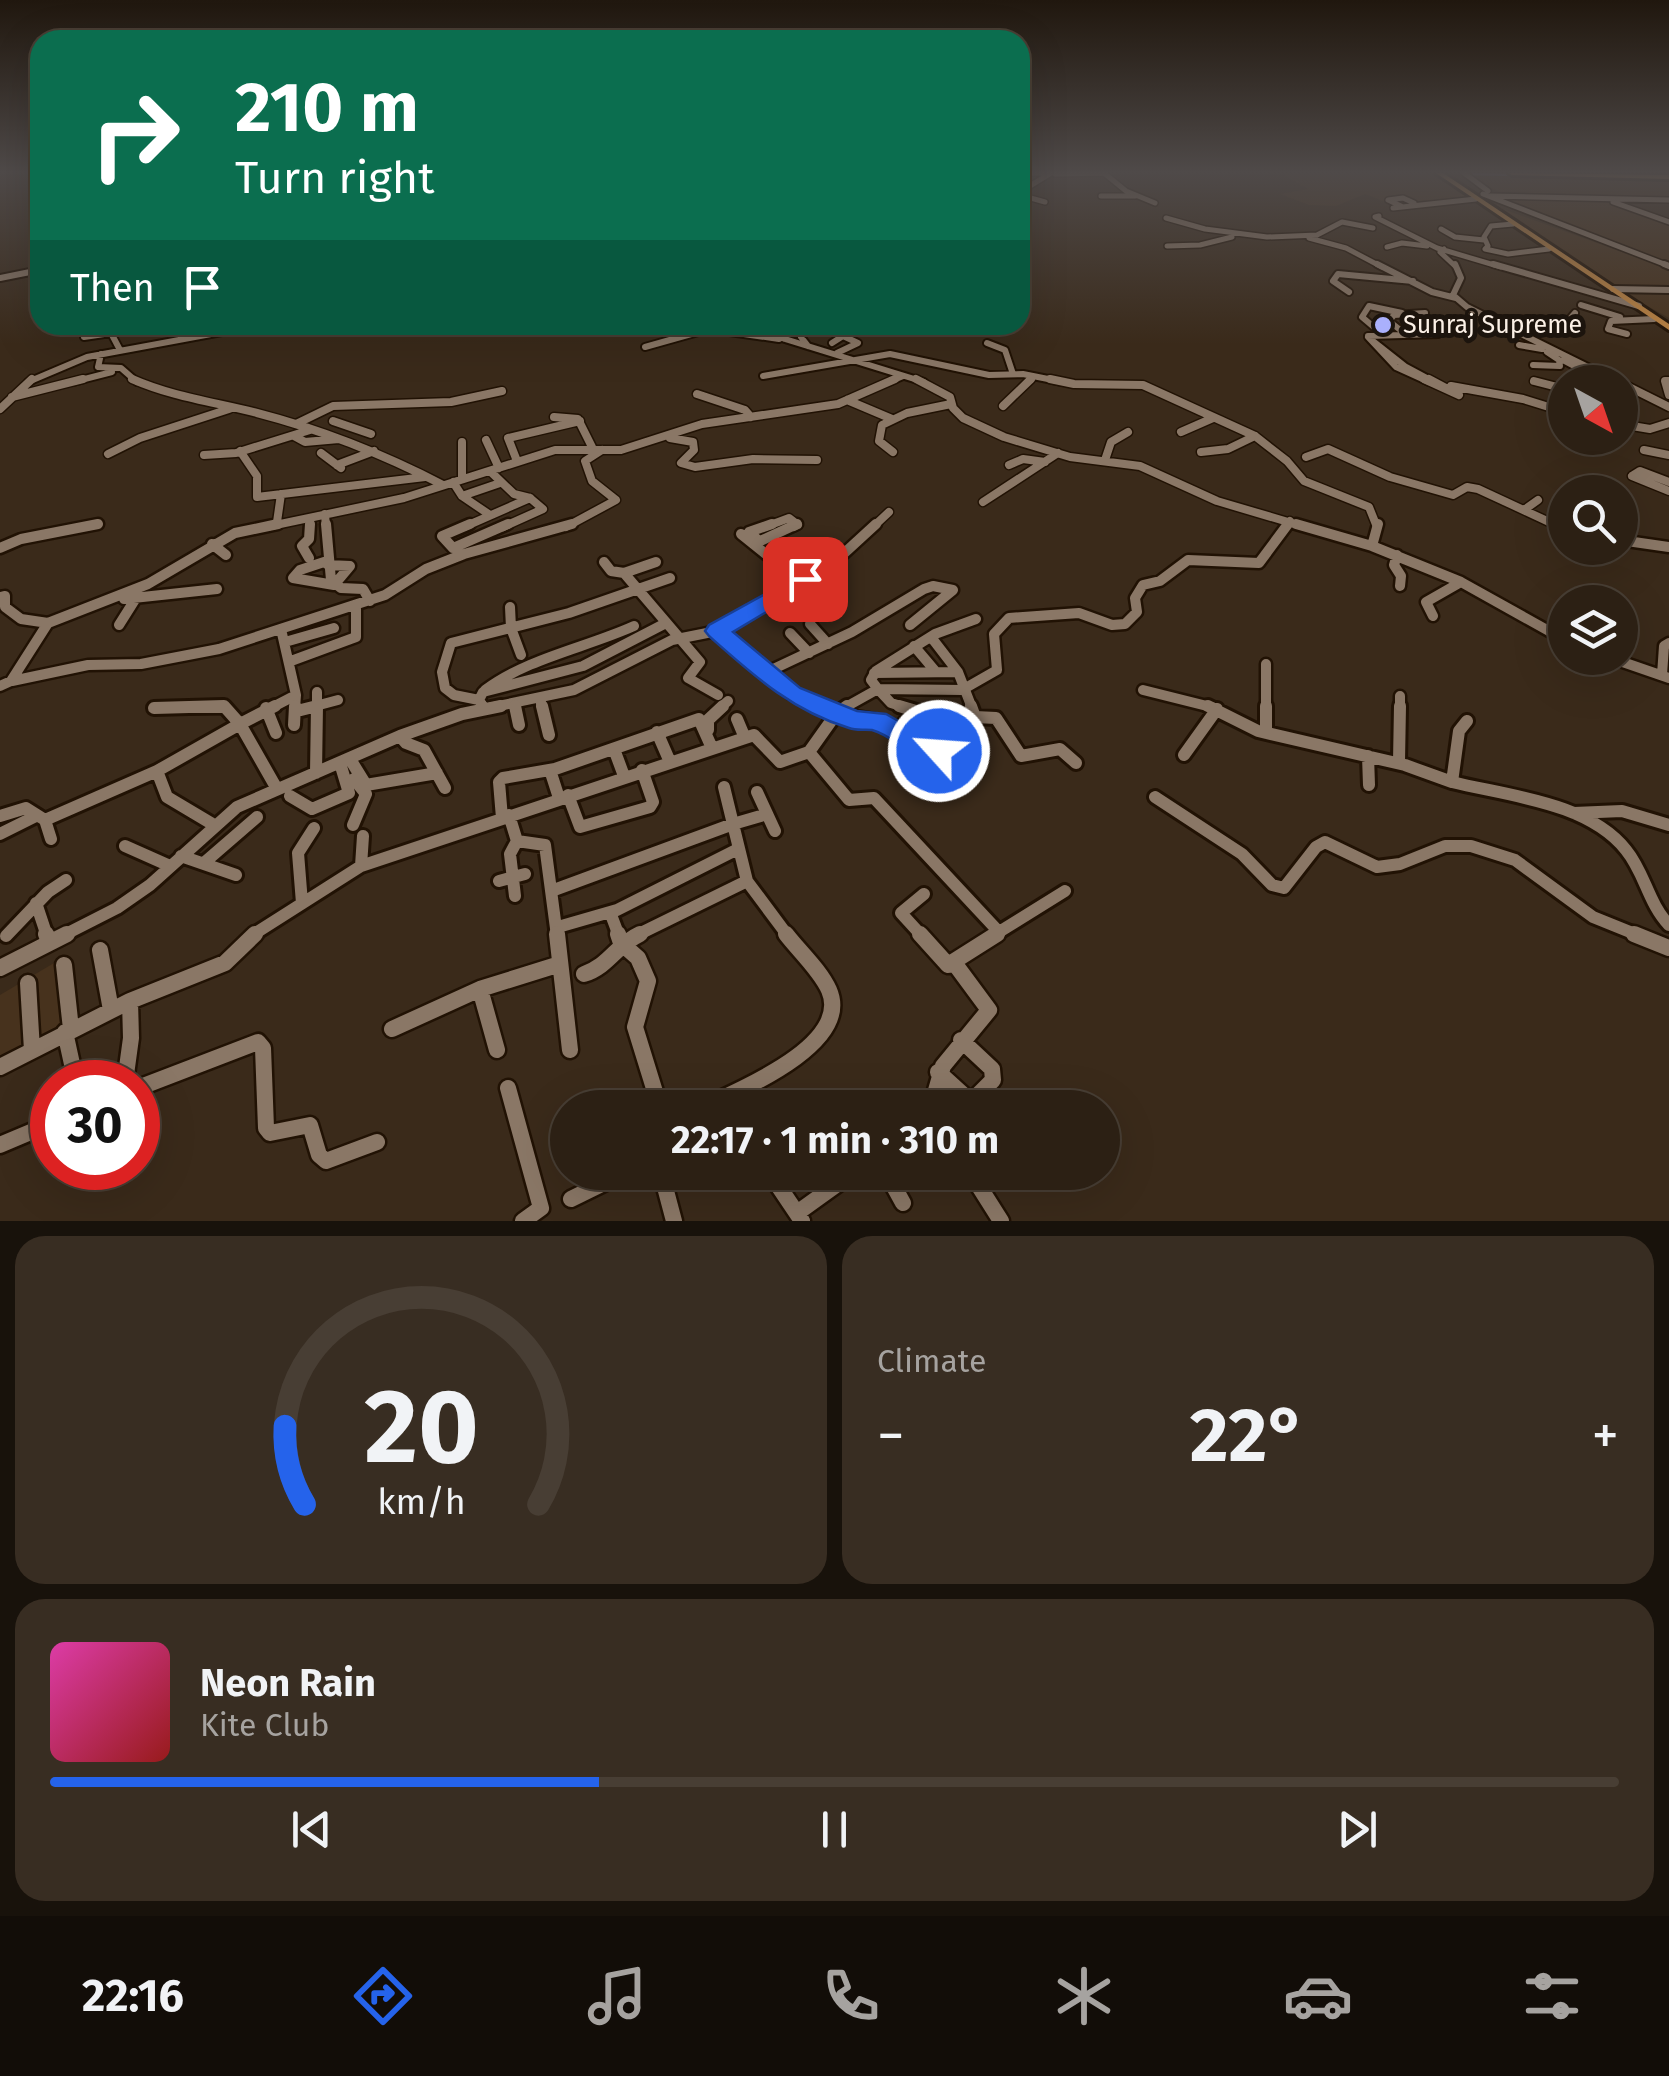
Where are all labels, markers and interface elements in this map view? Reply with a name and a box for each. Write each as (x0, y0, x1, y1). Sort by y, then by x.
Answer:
text: 210 m (235, 66, 419, 150)
icon: right (70, 70, 200, 200)
text: Turn right (235, 151, 434, 205)
icon: arrive (175, 260, 230, 315)
text: Then (70, 265, 155, 311)
place label: Sunraj Supreme (1403, 310, 1582, 340)
marker: Sunraj Supreme (1372, 314, 1394, 336)
north arrow (1548, 365, 1638, 455)
map controls (1548, 365, 1638, 675)
button: search (1548, 475, 1638, 565)
pin (763, 537, 848, 622)
icon: arrive (778, 552, 833, 607)
button: layers (1548, 585, 1638, 675)
position arrow (887, 699, 991, 803)
speed limit sign: 30 (30, 1060, 160, 1190)
text: 22:17 · 1 min · 310 m (671, 1117, 999, 1163)
text: Climate (877, 1342, 986, 1380)
text: 20 (364, 1365, 478, 1490)
text: 22° (1190, 1391, 1306, 1481)
text: − (877, 1403, 905, 1469)
text: + (1592, 1403, 1619, 1469)
text: km/h (377, 1481, 465, 1523)
text: Neon Rain (200, 1660, 376, 1706)
text: Kite Club (200, 1706, 329, 1744)
icon: previous (284, 1802, 339, 1857)
icon: pause (807, 1802, 862, 1857)
icon: next (1330, 1802, 1385, 1857)
icon: directions (348, 1961, 418, 2031)
icon: music (582, 1961, 652, 2031)
icon: phone (816, 1961, 886, 2031)
icon: climate (1049, 1961, 1119, 2031)
icon: car (1283, 1961, 1353, 2031)
icon: filters (1517, 1961, 1587, 2031)
text: 22:16 (82, 1969, 184, 2023)

